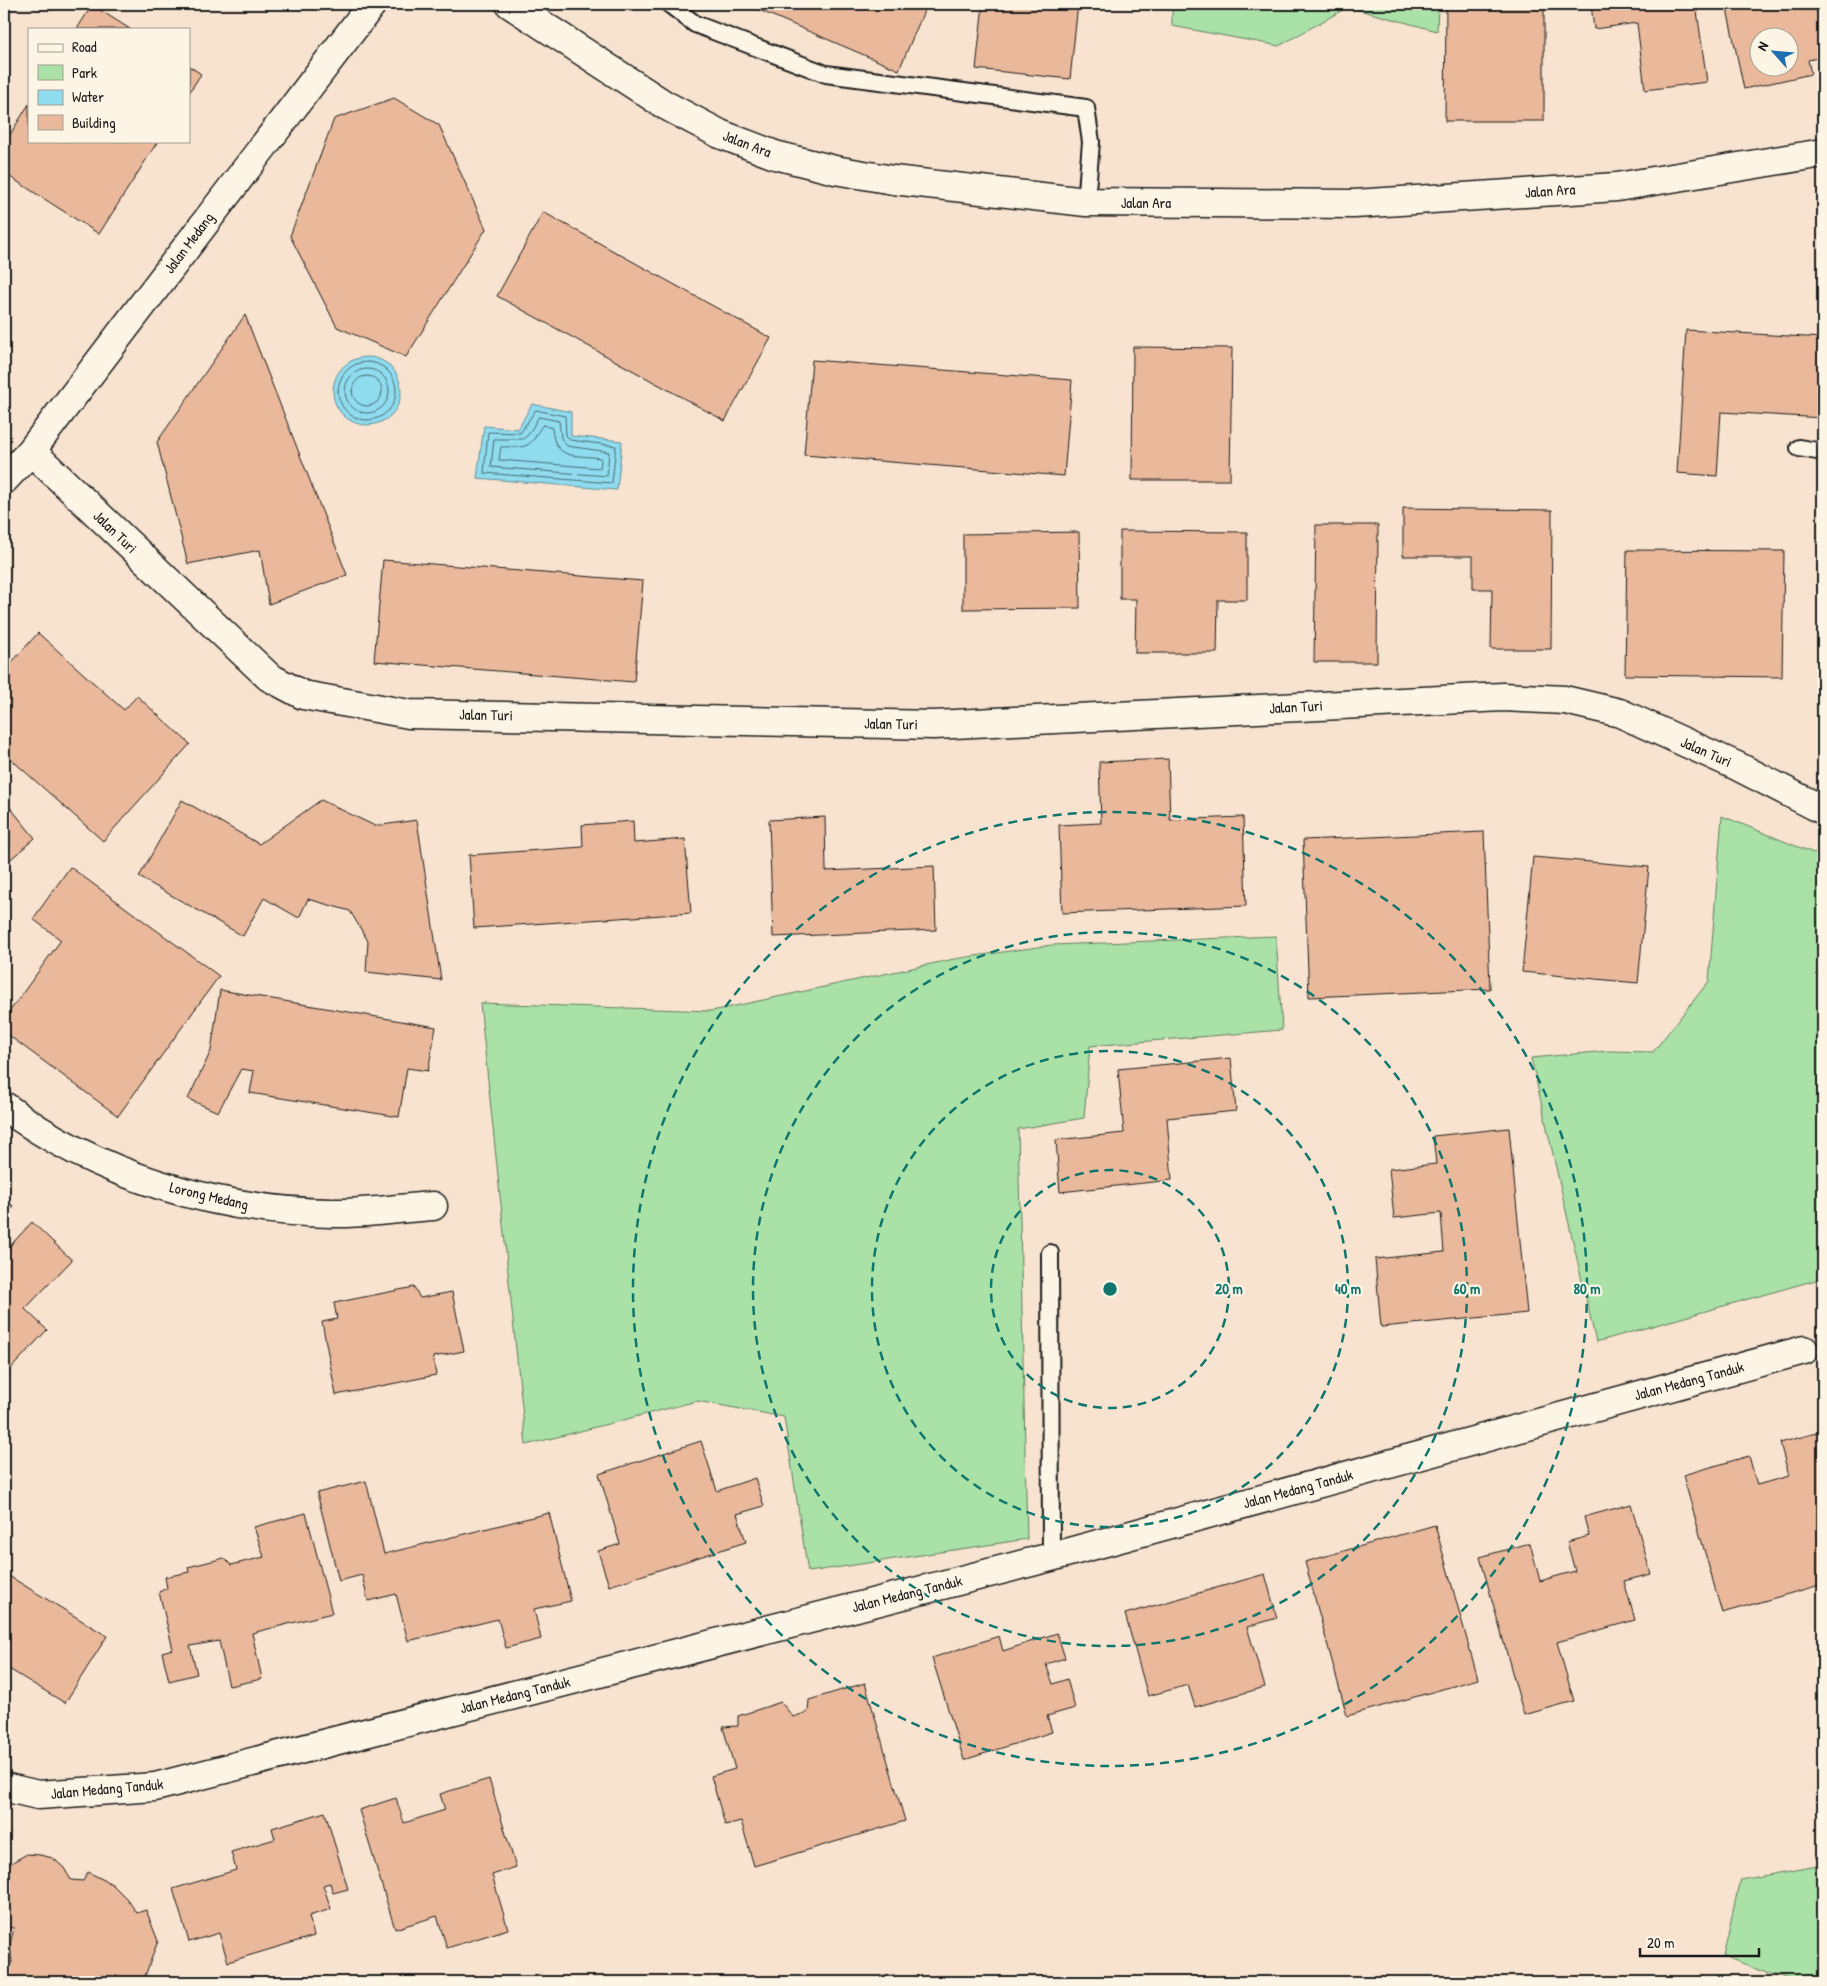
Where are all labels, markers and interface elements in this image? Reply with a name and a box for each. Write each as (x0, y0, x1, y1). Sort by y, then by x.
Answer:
legend (28, 28, 190, 142)
north arrow (1750, 28, 1800, 78)
text: Road (72, 36, 97, 57)
text: N (1752, 38, 1772, 54)
text: Park (72, 62, 97, 83)
text: Water (72, 86, 104, 107)
text: Building (72, 112, 116, 133)
street label: Jalan Ara (720, 125, 775, 162)
street label: Jalan Ara (1524, 178, 1576, 203)
street label: Jalan Ara (1121, 192, 1171, 213)
street label: Jalan Medang (159, 208, 219, 278)
street label: Jalan Turi (89, 505, 142, 558)
street label: Jalan Turi (1269, 695, 1323, 718)
street label: Jalan Turi (459, 704, 513, 725)
street label: Jalan Turi (864, 713, 918, 734)
street label: Jalan Turi (1677, 731, 1735, 772)
street label: Lorong Medang (168, 1176, 251, 1215)
text: 20 m (1215, 1278, 1243, 1299)
text: 40 m (1335, 1278, 1361, 1299)
text: 60 m (1454, 1278, 1480, 1299)
text: 80 m (1574, 1278, 1600, 1299)
centre of rings (1101, 1280, 1119, 1298)
street label: Jalan Medang Tanduk (1632, 1356, 1746, 1405)
street label: Jalan Medang Tanduk (1241, 1464, 1355, 1513)
street label: Jalan Medang Tanduk (850, 1570, 964, 1617)
street label: Jalan Medang Tanduk (458, 1671, 572, 1718)
street label: Jalan Medang Tanduk (50, 1773, 164, 1804)
scale bar (1640, 1926, 1758, 1958)
text: 20 m (1647, 1932, 1674, 1953)

